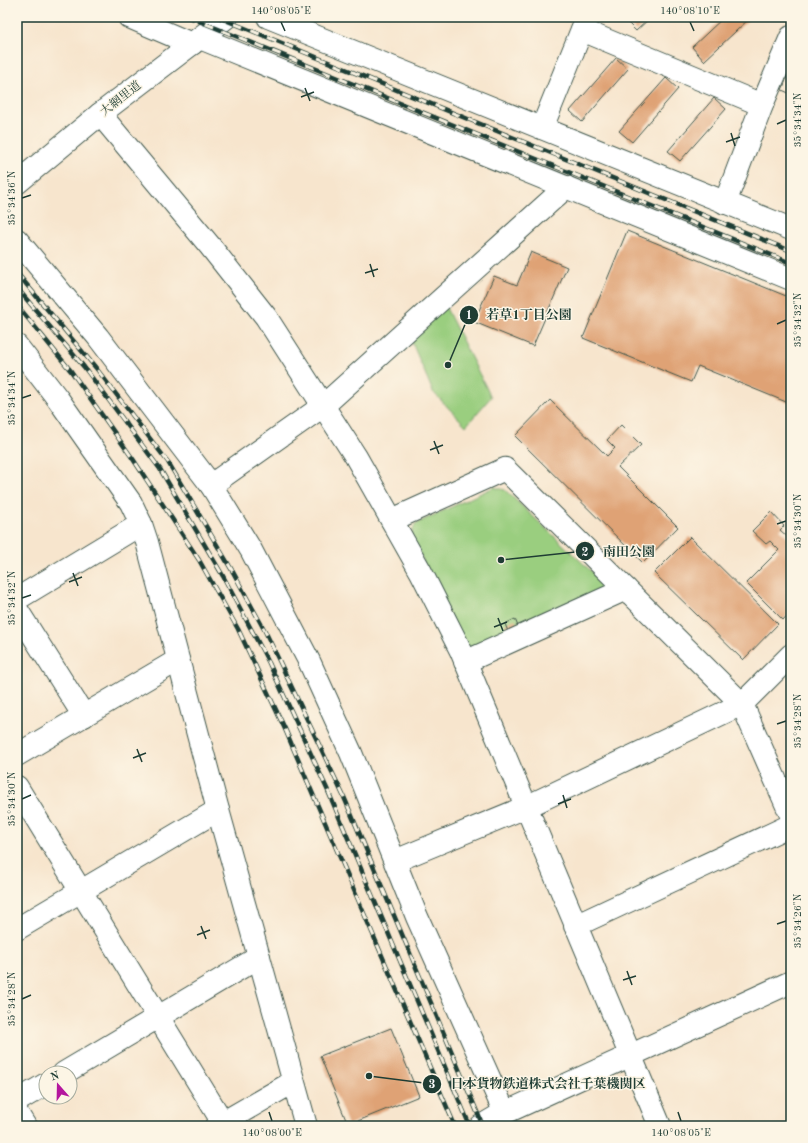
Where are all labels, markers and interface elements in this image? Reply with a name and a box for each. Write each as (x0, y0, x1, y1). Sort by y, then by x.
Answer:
text: 140°08'05"E (251, 6, 311, 16)
text: 140°08'10"E (660, 6, 720, 16)
street label: 大網里道 (97, 78, 144, 119)
text: 35°34'34"N (793, 92, 803, 147)
text: 35°34'36"N (7, 170, 17, 225)
text: 35°34'32"N (793, 292, 803, 347)
callout: 若草1丁目公園 (459, 302, 580, 327)
text: 若草1丁目公園 (486, 307, 572, 322)
text: 1 (466, 310, 472, 322)
text: 35°34'34"N (7, 370, 17, 425)
text: 35°34'30"N (793, 493, 803, 548)
callout: 南田公園 (575, 539, 663, 564)
text: 南田公園 (603, 545, 655, 559)
text: 2 (582, 547, 589, 559)
text: 35°34'32"N (7, 570, 17, 625)
text: 35°34'28"N (793, 693, 803, 748)
text: 35°34'30"N (7, 771, 17, 826)
text: 35°34'26"N (793, 893, 803, 948)
text: 35°34'28"N (7, 971, 17, 1026)
north arrow (38, 1065, 78, 1105)
text: N (49, 1070, 61, 1084)
callout: 日本貨物鉄道株式会社千葉機関区 (422, 1071, 653, 1096)
text: 日本貨物鉄道株式会社千葉機関区 (450, 1076, 646, 1091)
text: 3 (429, 1079, 436, 1091)
text: 140°08'00"E (242, 1128, 302, 1138)
text: 140°08'05"E (651, 1128, 711, 1138)

